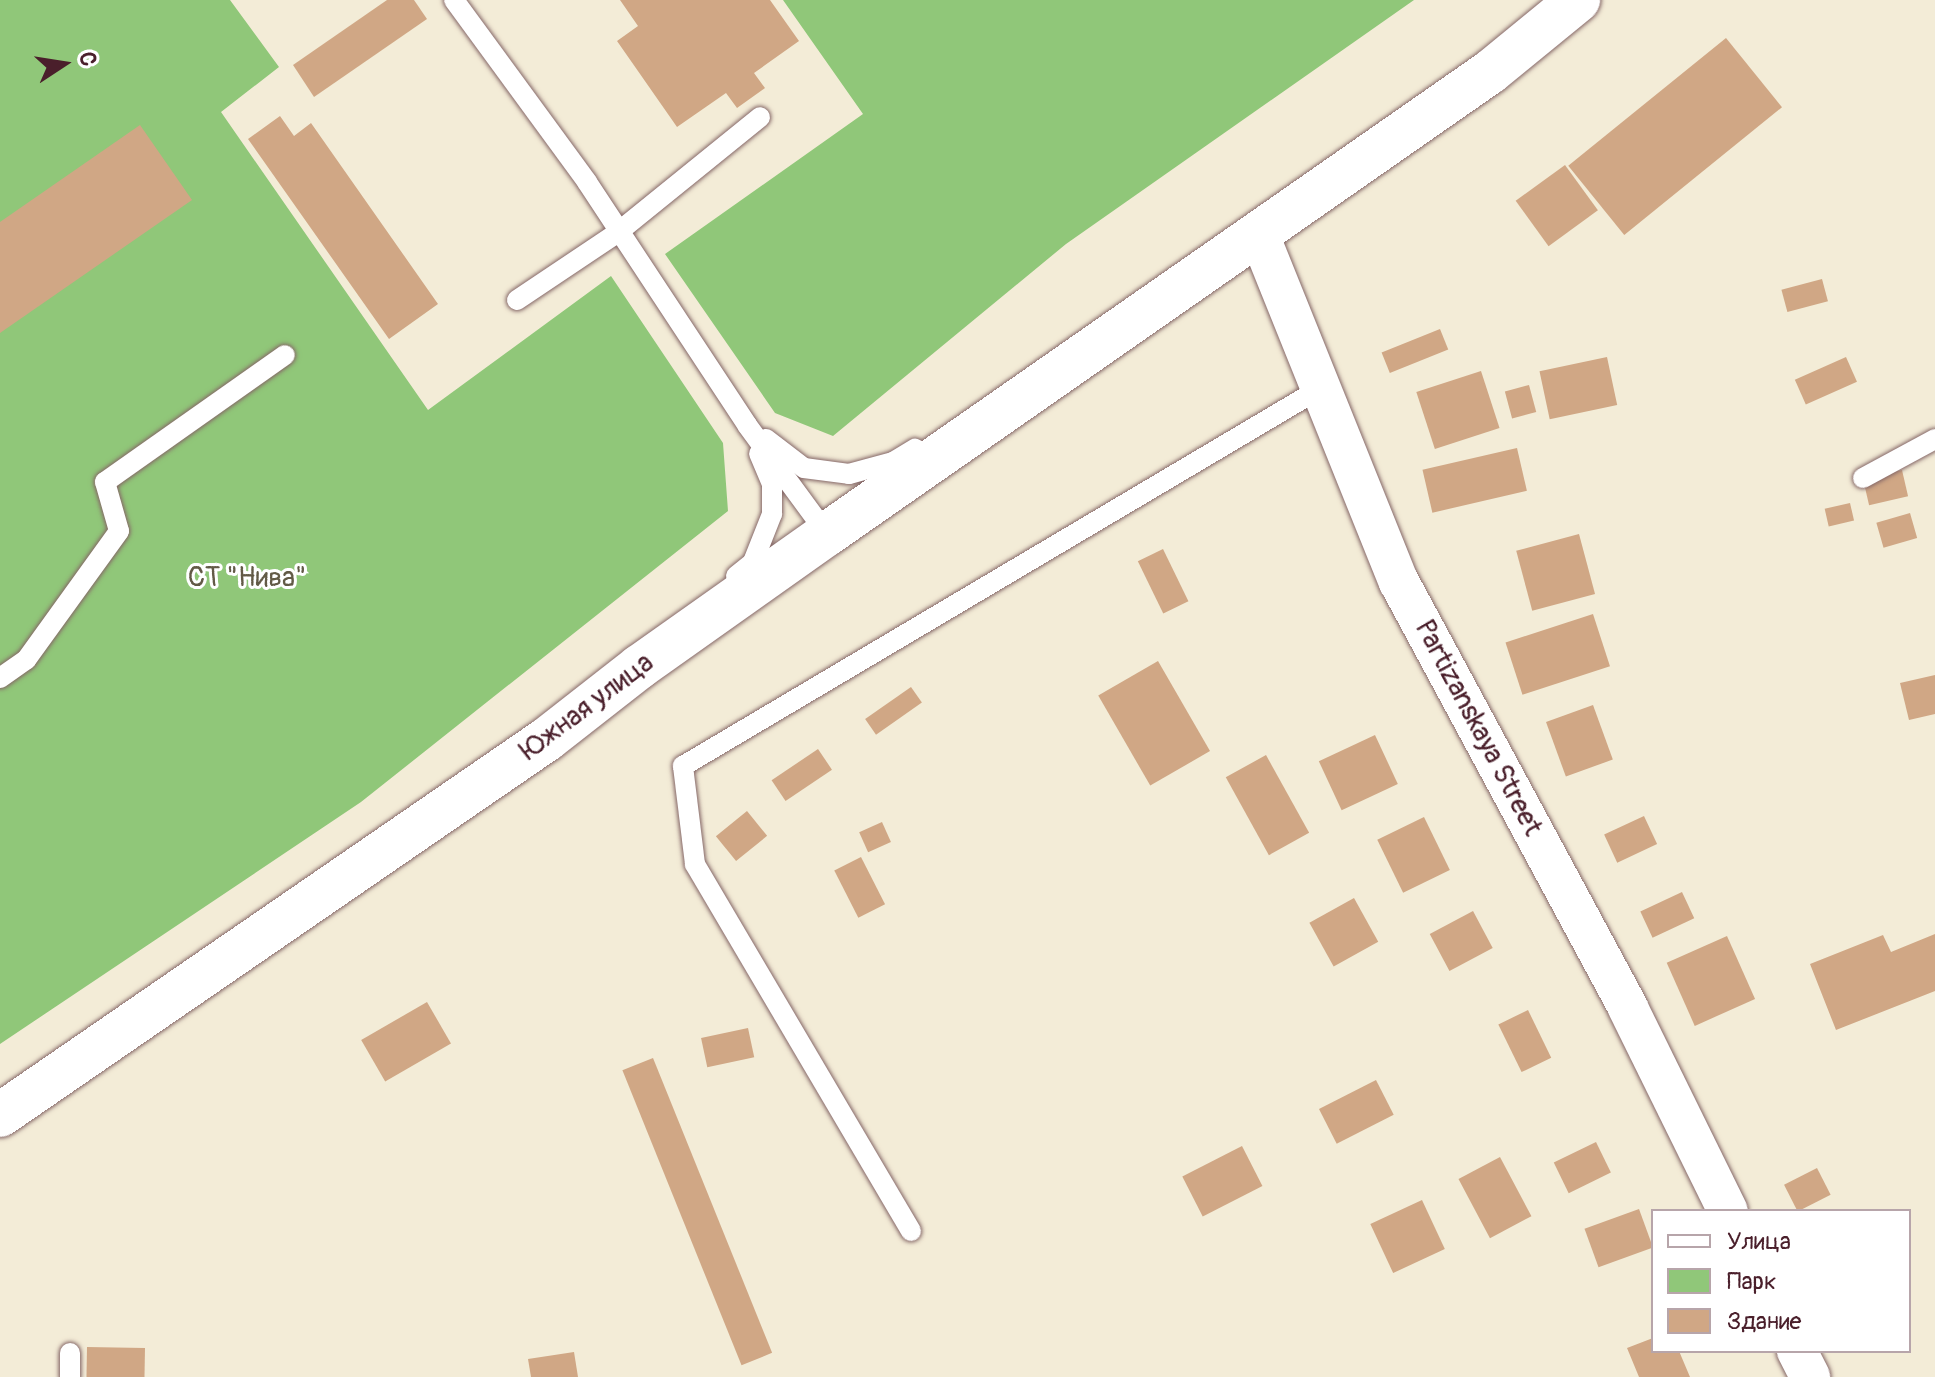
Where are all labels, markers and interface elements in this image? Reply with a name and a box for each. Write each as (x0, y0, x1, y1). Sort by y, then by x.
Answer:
north arrow (24, 24, 104, 104)
text: С (72, 49, 103, 69)
park label: СТ "Нива" (188, 561, 306, 595)
street label: Partizanskaya Street (1407, 614, 1549, 842)
street label: Южная улица (514, 646, 660, 768)
legend (1651, 1209, 1911, 1353)
text: Улица (1727, 1227, 1791, 1256)
text: Парк (1727, 1267, 1776, 1296)
text: Здание (1727, 1307, 1801, 1336)

